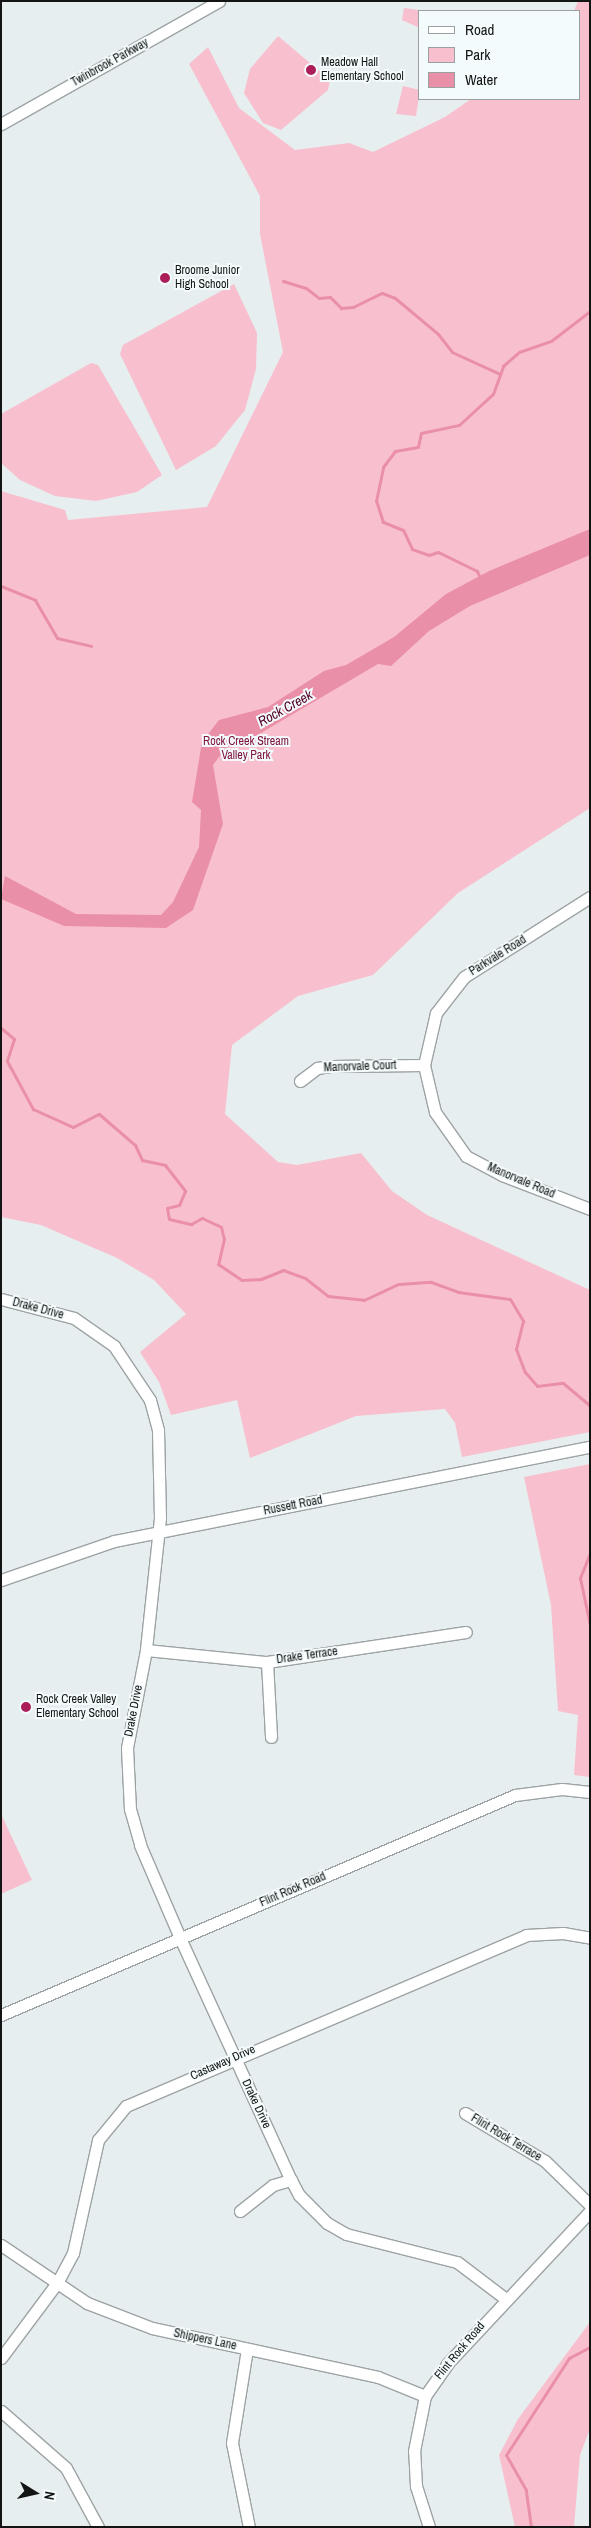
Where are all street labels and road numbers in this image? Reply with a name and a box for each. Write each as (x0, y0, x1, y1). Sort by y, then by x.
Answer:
street label: Twinbrook Parkway (69, 36, 151, 90)
street label: Parkvale Road (467, 933, 529, 979)
street label: Manorvale Court (323, 1059, 397, 1075)
street label: Manorvale Road (485, 1160, 557, 1202)
street label: Drake Drive (11, 1295, 65, 1323)
street label: Russett Road (262, 1493, 324, 1519)
street label: Drake Terrace (275, 1645, 339, 1667)
street label: Drake Drive (122, 1684, 146, 1738)
street label: Flint Rock Road (258, 1870, 328, 1910)
street label: Castaway Drive (188, 2042, 258, 2084)
street label: Drake Drive (238, 2077, 274, 2131)
street label: Flint Rock Terrace (468, 2111, 544, 2165)
street label: Flint Rock Road (432, 2319, 488, 2383)
street label: Shippers Lane (172, 2326, 238, 2354)

